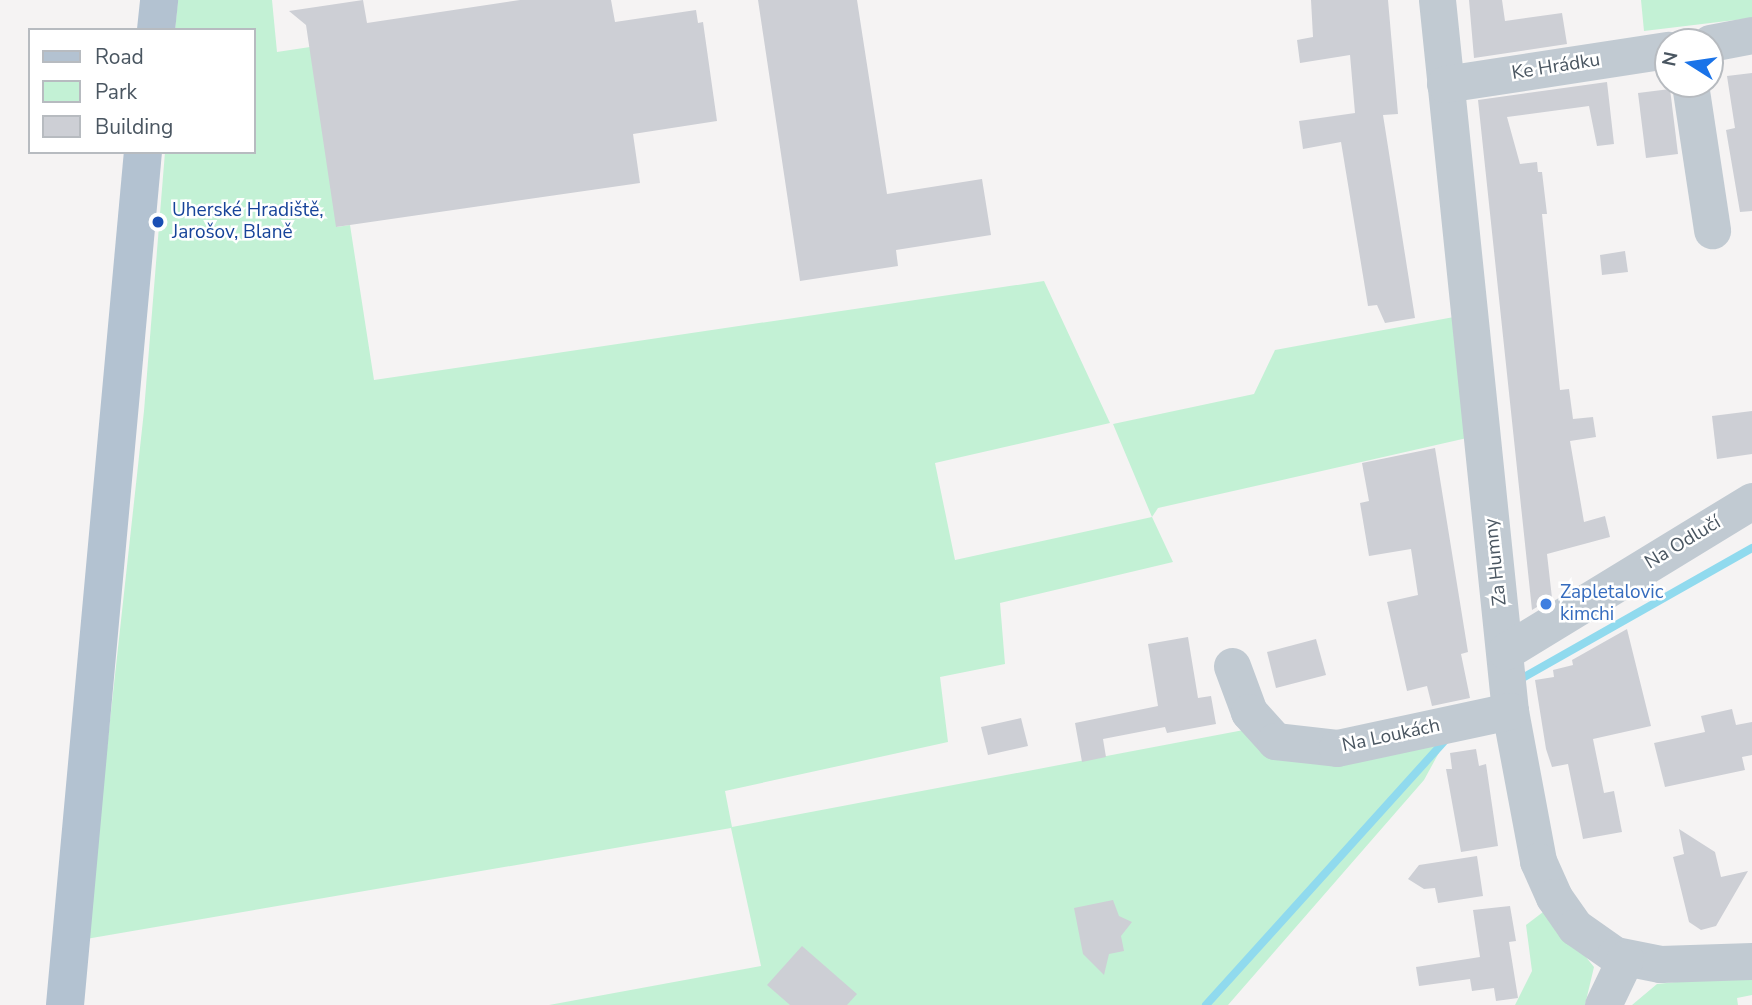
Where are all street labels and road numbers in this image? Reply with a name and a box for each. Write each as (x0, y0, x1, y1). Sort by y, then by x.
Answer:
street label: Ke Hrádku (1510, 49, 1602, 85)
street label: Na Odlučí (1641, 512, 1725, 574)
street label: Za Humny (1480, 517, 1512, 607)
street label: Na Loukách (1340, 715, 1442, 757)

